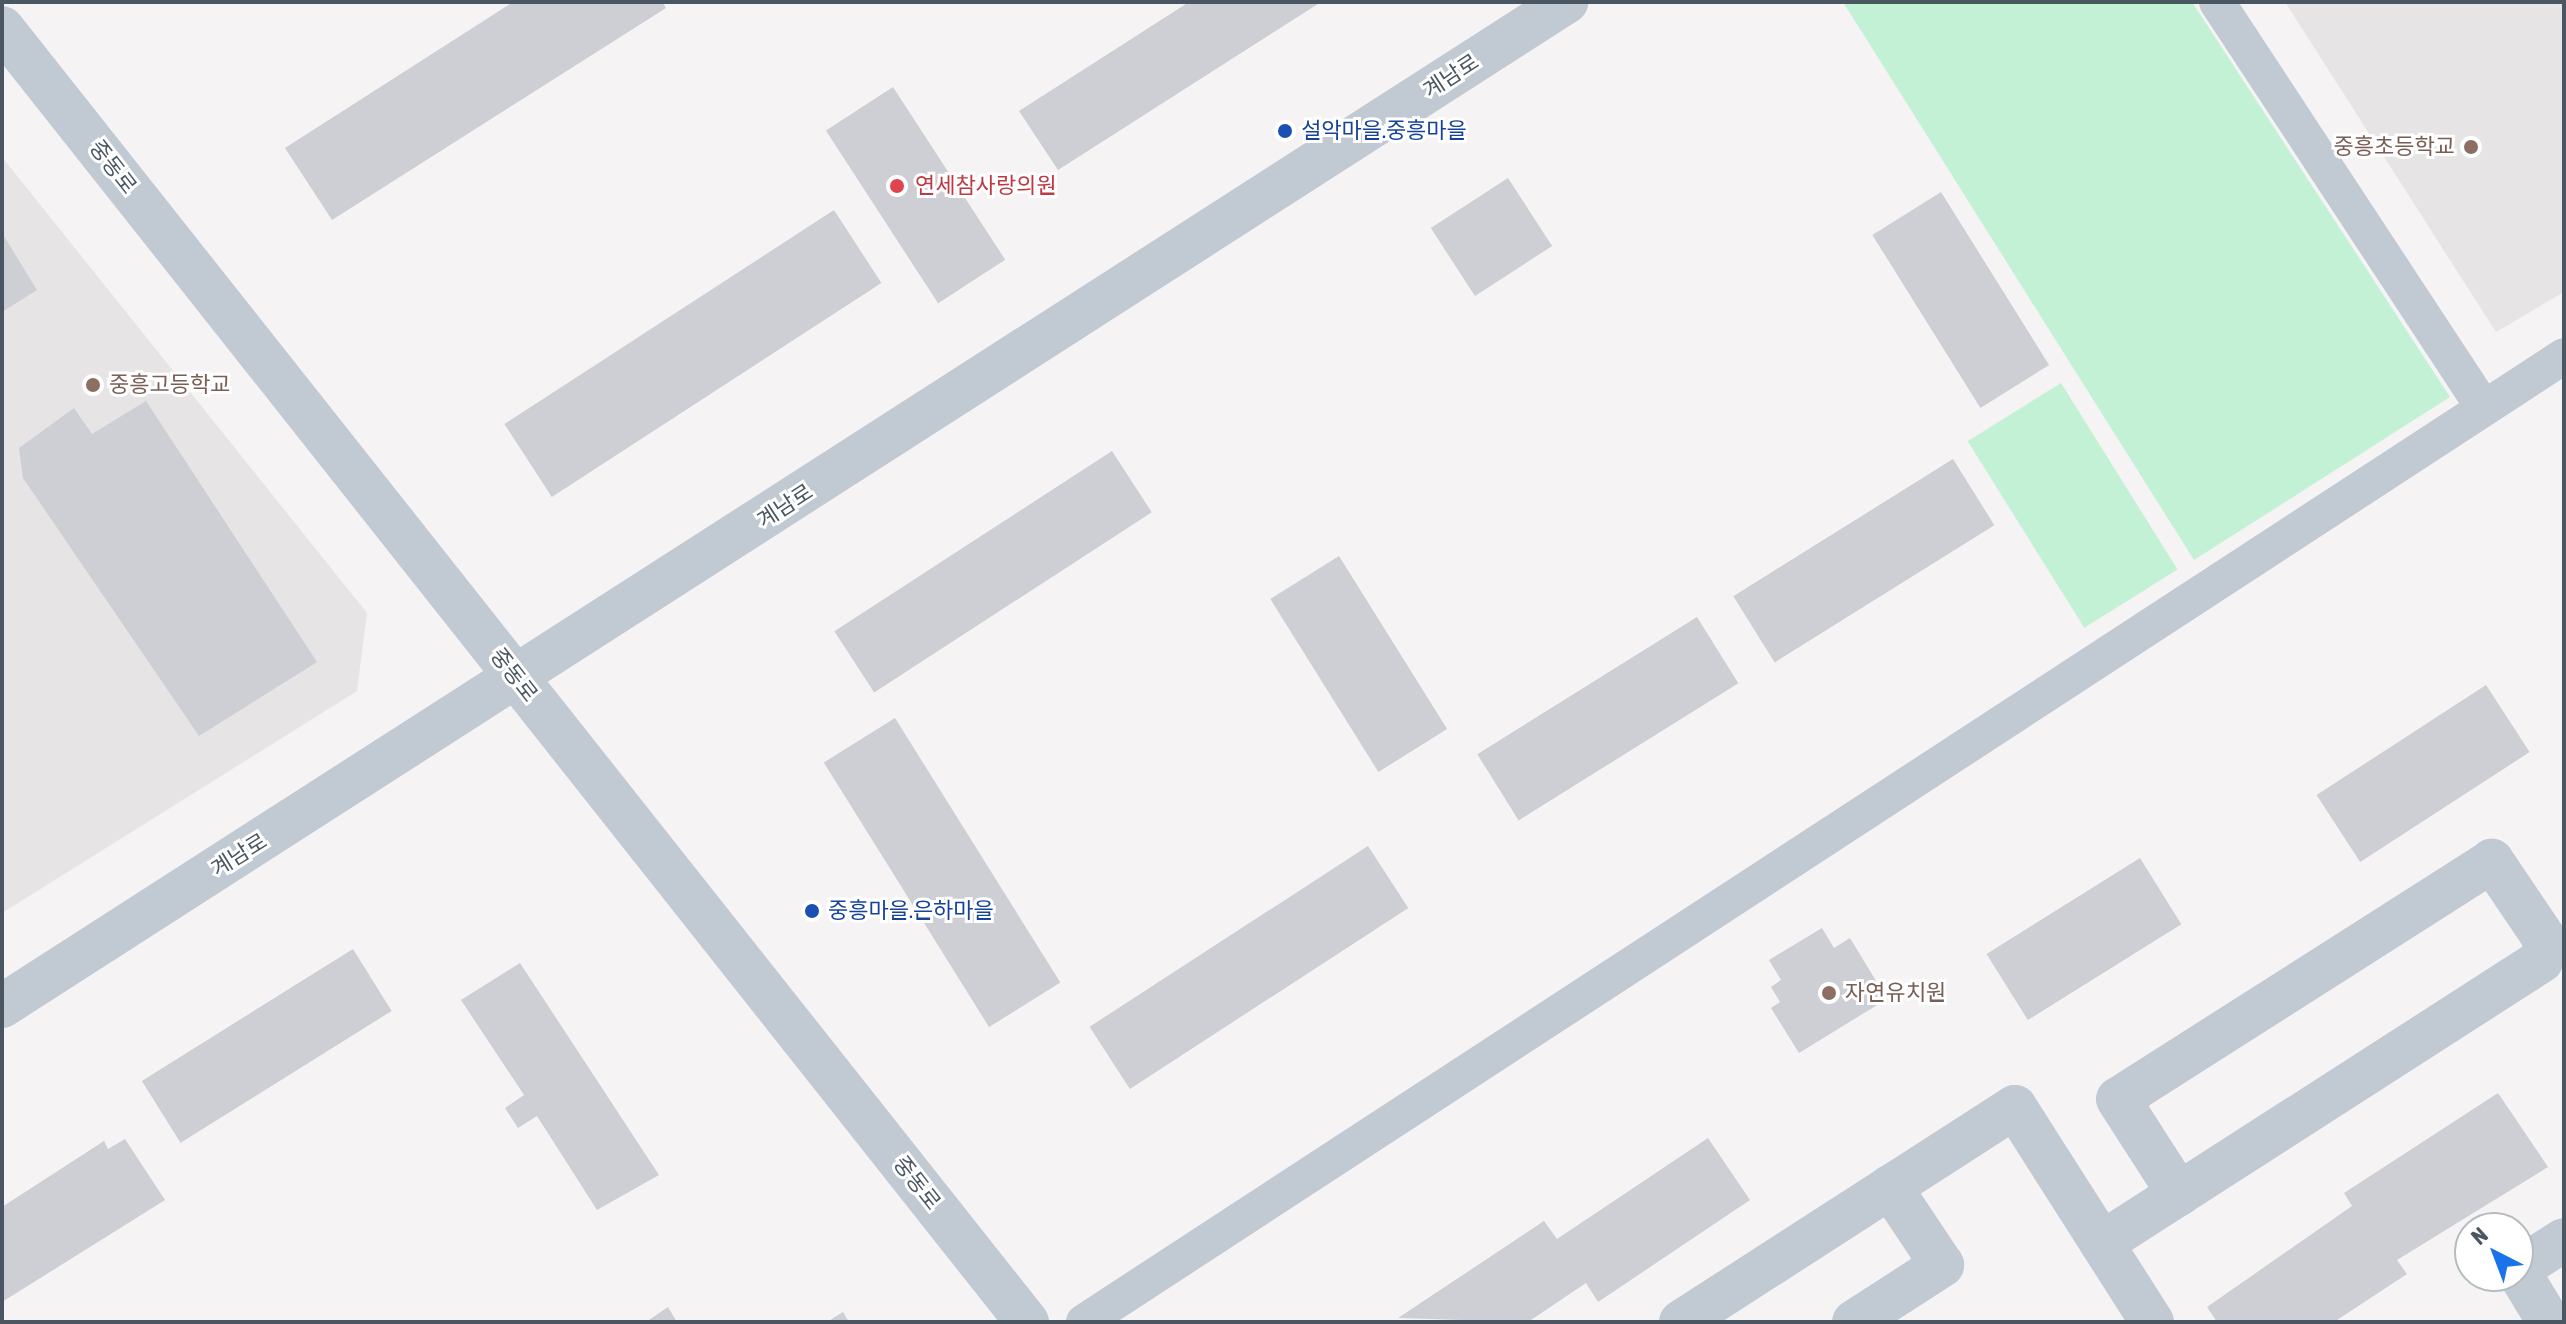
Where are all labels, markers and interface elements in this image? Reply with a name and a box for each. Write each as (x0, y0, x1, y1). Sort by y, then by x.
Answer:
street label: 계남로 (1418, 48, 1484, 104)
place label: 설악마을.중흥마을 (1301, 118, 1467, 144)
marker: 설악마을.중흥마을 (1276, 122, 1294, 140)
place label: 중흥초등학교 (2334, 134, 2455, 160)
street label: 중동로 (84, 135, 142, 199)
marker: 중흥초등학교 (2462, 138, 2480, 156)
place label: 연세참사랑의원 (915, 173, 1057, 199)
marker: 연세참사랑의원 (886, 175, 908, 197)
place label: 중흥고등학교 (109, 372, 230, 398)
marker: 중흥고등학교 (84, 376, 102, 394)
street label: 계남로 (752, 478, 818, 534)
street label: 중동로 (485, 643, 543, 707)
street label: 계남로 (206, 828, 272, 882)
place label: 중흥마을.은하마을 (828, 898, 994, 924)
marker: 중흥마을.은하마을 (803, 902, 821, 920)
place label: 자연유치원 (1845, 980, 1946, 1006)
marker: 자연유치원 (1820, 984, 1838, 1002)
street label: 중동로 (888, 1151, 946, 1215)
north arrow (2454, 1212, 2534, 1292)
text: N (2466, 1222, 2493, 1250)

